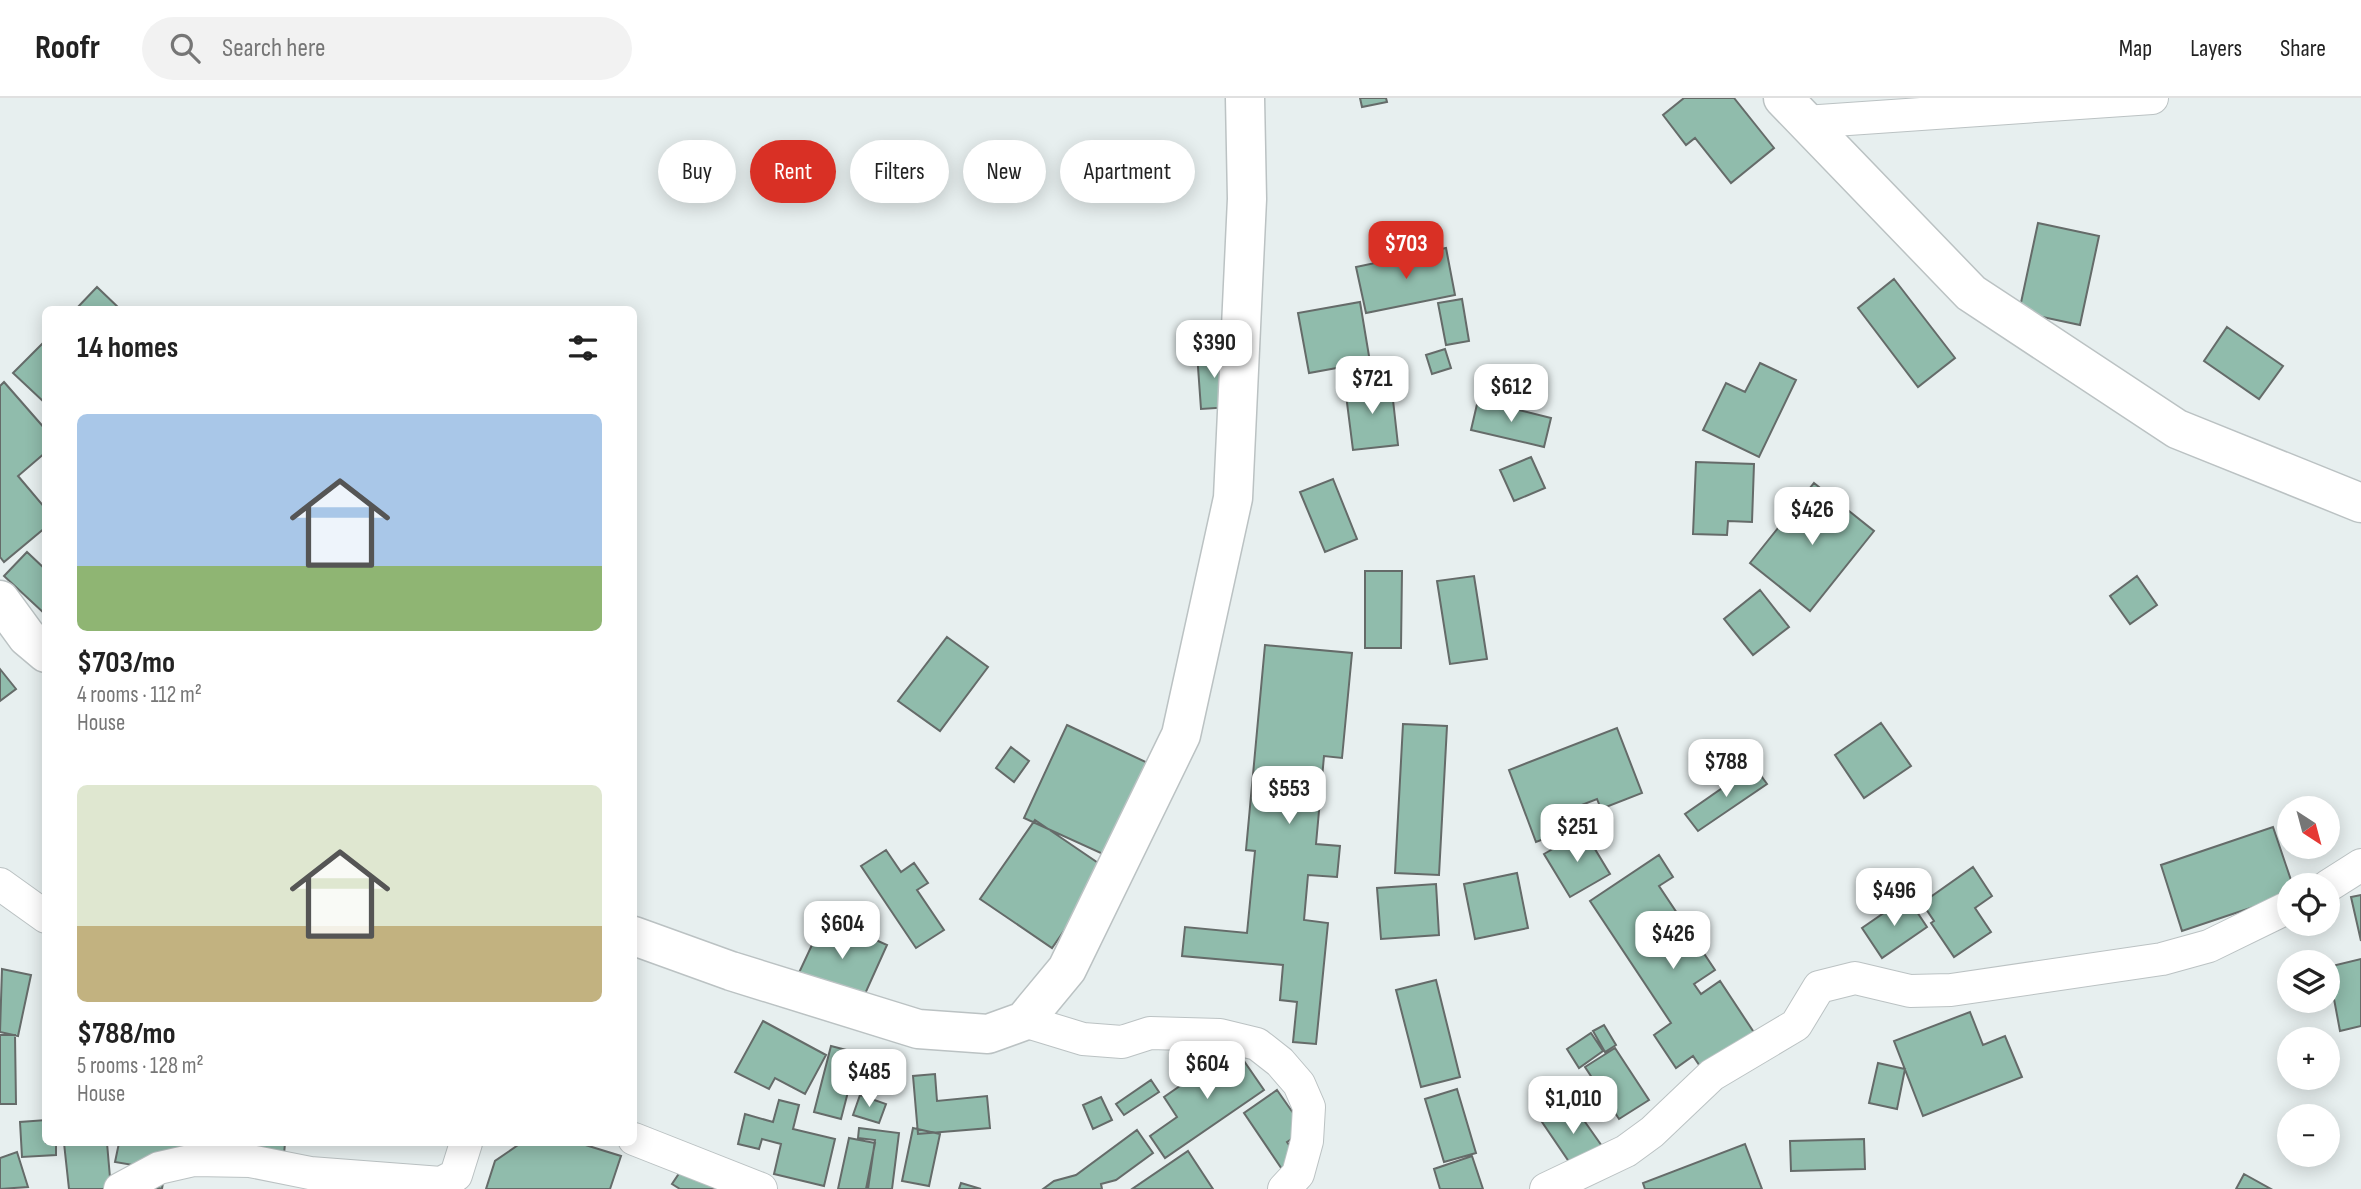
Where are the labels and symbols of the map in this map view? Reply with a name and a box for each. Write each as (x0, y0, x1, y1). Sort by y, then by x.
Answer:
pin: $703 (1365, 222, 1447, 281)
pin: $390 (1173, 320, 1255, 380)
pin: $721 (1331, 356, 1413, 416)
pin: $612 (1470, 364, 1552, 424)
pin: $426 (1771, 488, 1853, 547)
pin: $788 (1685, 740, 1767, 799)
pin: $553 (1248, 766, 1330, 826)
north arrow (2277, 796, 2340, 859)
pin: $251 (1536, 804, 1618, 864)
pin: $496 (1853, 868, 1935, 928)
pin: $604 (801, 902, 883, 961)
pin: $426 (1632, 912, 1714, 971)
pin: $604 (1166, 1042, 1248, 1101)
pin: $485 (828, 1049, 910, 1109)
pin: $1,010 (1516, 1076, 1630, 1136)

